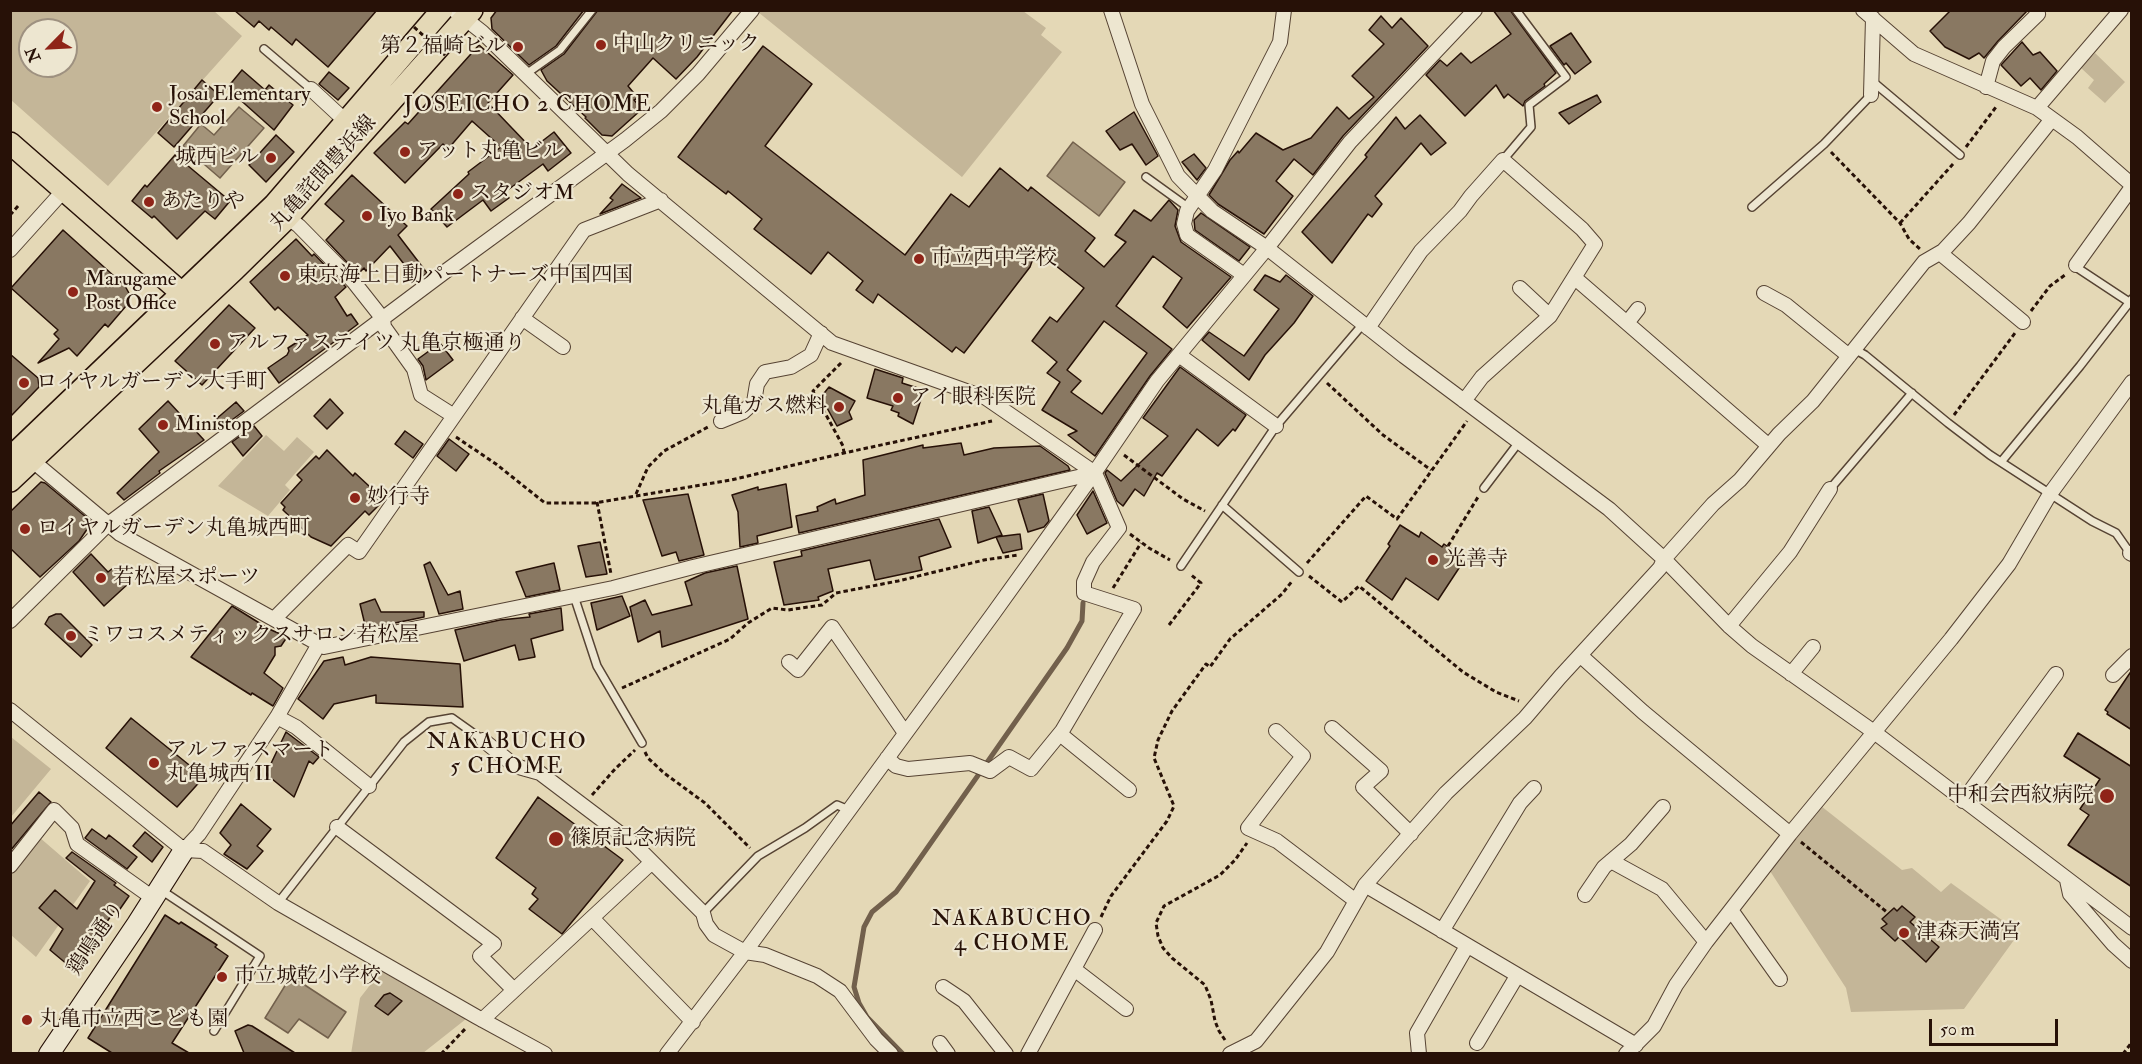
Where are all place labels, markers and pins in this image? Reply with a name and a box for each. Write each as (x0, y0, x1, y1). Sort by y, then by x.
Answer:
place label: 中山クリニック (613, 32, 760, 58)
place label: 第２福崎ビル (380, 34, 506, 60)
marker: 中山クリニック (594, 38, 608, 52)
marker: 第２福崎ビル (511, 40, 525, 54)
place label: Josai Elementary School (169, 82, 310, 132)
marker: Josai Elementary School (150, 100, 164, 114)
place label: アット丸亀ビル (417, 139, 564, 165)
place label: 城西ビル (175, 145, 259, 171)
marker: アット丸亀ビル (398, 145, 412, 159)
marker: 城西ビル (264, 151, 278, 165)
place label: スタジオM (470, 181, 574, 207)
marker: スタジオM (451, 187, 465, 201)
place label: あたりや (161, 189, 245, 215)
marker: あたりや (142, 195, 156, 209)
place label: Iyo Bank (379, 203, 454, 229)
marker: Iyo Bank (360, 209, 374, 223)
place label: 市立西中学校 (931, 246, 1057, 272)
marker: 市立西中学校 (912, 252, 926, 266)
place label: 東京海上日動パートナーズ中国四国 (297, 263, 633, 289)
place label: Marugame Post Office (85, 267, 176, 317)
marker: 東京海上日動パートナーズ中国四国 (278, 269, 292, 283)
marker: Marugame Post Office (66, 285, 80, 299)
place label: アルファステイツ 丸亀京極通り (227, 331, 525, 357)
marker: アルファステイツ 丸亀京極通り (208, 337, 222, 351)
place label: ロイヤルガーデン大手町 (36, 370, 267, 396)
marker: ロイヤルガーデン大手町 (17, 376, 31, 390)
place label: アイ眼科医院 (910, 385, 1036, 411)
marker: アイ眼科医院 (891, 391, 905, 405)
place label: 丸亀ガス燃料 (701, 394, 827, 420)
marker: 丸亀ガス燃料 (832, 400, 846, 414)
place label: Ministop (175, 412, 252, 438)
marker: Ministop (156, 418, 170, 432)
place label: 妙行寺 (367, 485, 430, 511)
marker: 妙行寺 (348, 491, 362, 505)
place label: ロイヤルガーデン丸亀城西町 (37, 516, 310, 542)
marker: ロイヤルガーデン丸亀城西町 (18, 522, 32, 536)
place label: 光善寺 (1445, 547, 1508, 573)
marker: 光善寺 (1426, 553, 1440, 567)
place label: 若松屋スポーツ (113, 565, 260, 591)
marker: 若松屋スポーツ (94, 571, 108, 585)
place label: ミワコスメティックスサロン若松屋 (83, 623, 419, 649)
marker: ミワコスメティックスサロン若松屋 (64, 629, 78, 643)
place label: アルファスマート 丸亀城西 II (166, 738, 334, 788)
marker: アルファスマート 丸亀城西 II (147, 756, 161, 770)
place label: 中和会西紋病院 (1947, 783, 2094, 809)
marker: 中和会西紋病院 (2098, 787, 2116, 805)
place label: 篠原記念病院 (570, 826, 696, 852)
marker: 篠原記念病院 (547, 830, 565, 848)
place label: 津森天満宮 (1916, 920, 2021, 946)
marker: 津森天満宮 (1897, 926, 1911, 940)
place label: 市立城乾小学校 (234, 964, 381, 990)
marker: 市立城乾小学校 (215, 970, 229, 984)
place label: 丸亀市立西こども園 (39, 1007, 228, 1033)
marker: 丸亀市立西こども園 (20, 1013, 34, 1027)

